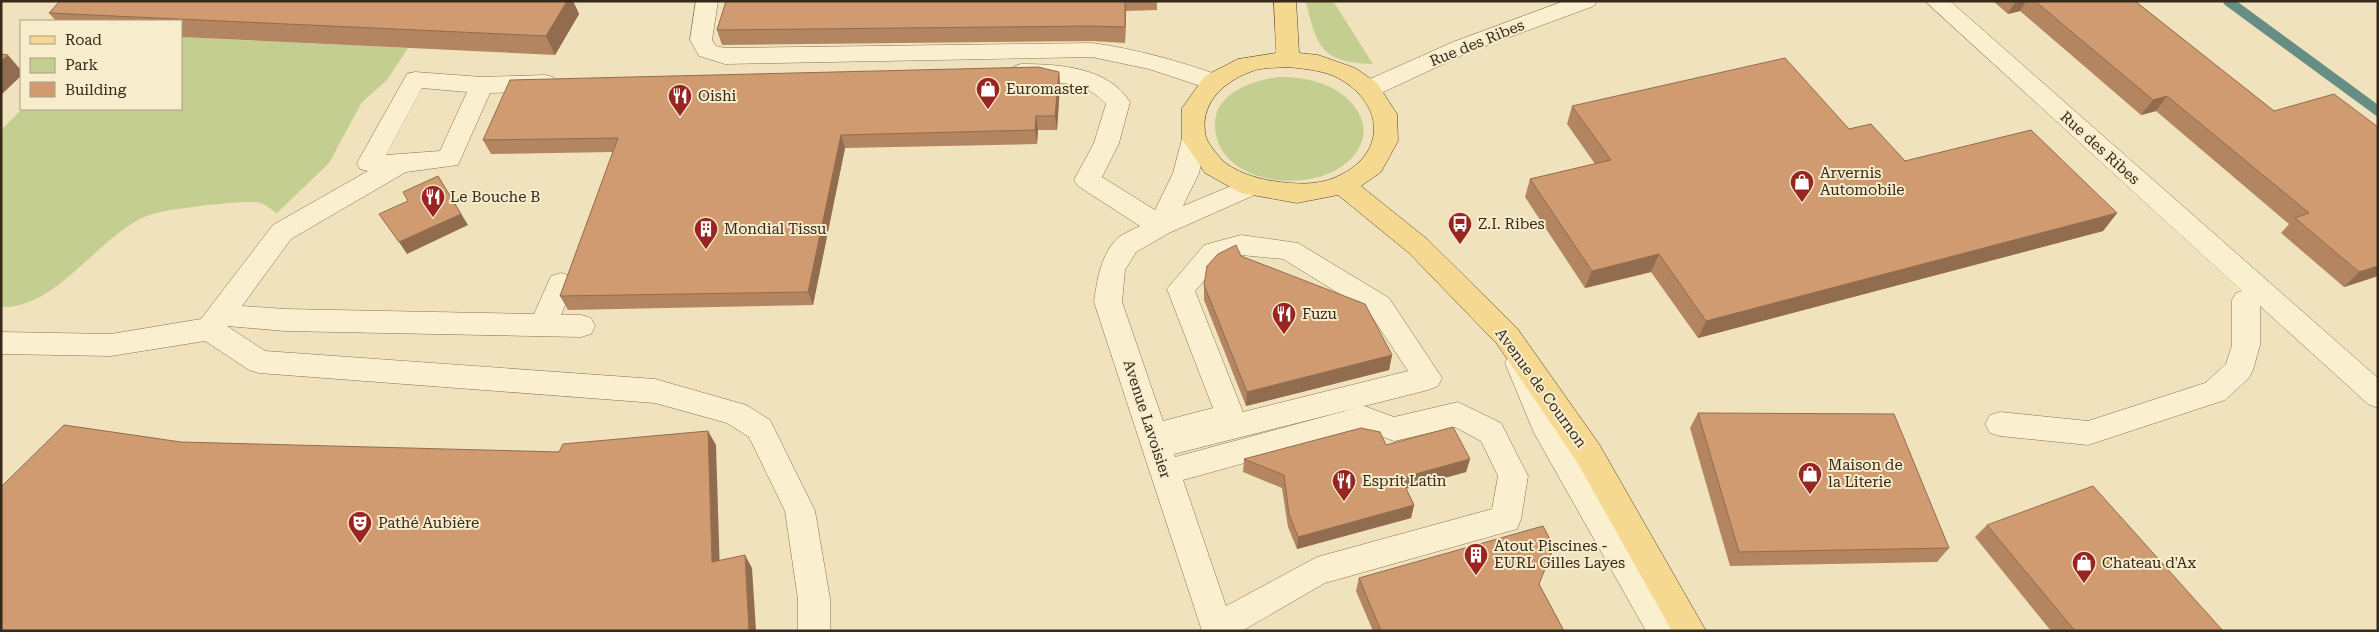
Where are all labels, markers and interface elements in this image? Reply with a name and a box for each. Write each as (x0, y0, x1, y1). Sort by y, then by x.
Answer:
street label: Rue des Ribes (1427, 16, 1527, 70)
legend (20, 20, 182, 110)
text: Road (65, 31, 102, 49)
text: Park (65, 56, 99, 74)
shop icon: Euromaster (975, 76, 1001, 110)
place label: Euromaster (1006, 80, 1089, 98)
text: Building (65, 81, 127, 99)
restaurant icon: Oishi (667, 83, 693, 117)
place label: Oishi (698, 87, 737, 105)
street label: Rue des Ribes (2057, 108, 2143, 188)
place label: Arvernis Automobile (1820, 164, 1905, 199)
shop icon: Arvernis Automobile (1789, 169, 1815, 203)
restaurant icon: Le Bouche B (420, 184, 446, 218)
place label: Le Bouche B (450, 188, 540, 206)
bus stop icon: Z.I. Ribes (1447, 211, 1473, 245)
place label: Z.I. Ribes (1478, 215, 1545, 233)
building icon: Mondial Tissu (693, 216, 719, 250)
place label: Mondial Tissu (724, 220, 827, 238)
restaurant icon: Fuzu (1271, 301, 1297, 335)
place label: Fuzu (1302, 305, 1337, 323)
street label: Avenue de Cournon (1492, 325, 1591, 452)
street label: Avenue Lavoisier (1119, 357, 1175, 481)
place label: Maison de la Literie (1828, 456, 1903, 491)
shop icon: Maison de la Literie (1797, 461, 1823, 495)
restaurant icon: Esprit Latin (1331, 468, 1357, 502)
place label: Esprit Latin (1362, 472, 1447, 490)
theatre icon: Pathé Aubière (347, 510, 373, 544)
place label: Pathé Aubière (378, 514, 479, 532)
place label: Atout Piscines - EURL Gilles Layes (1494, 537, 1625, 572)
building icon: Atout Piscines - EURL Gilles Layes (1463, 542, 1489, 576)
shop icon: Chateau d'Ax (2071, 550, 2097, 584)
place label: Chateau d'Ax (2102, 554, 2197, 572)

